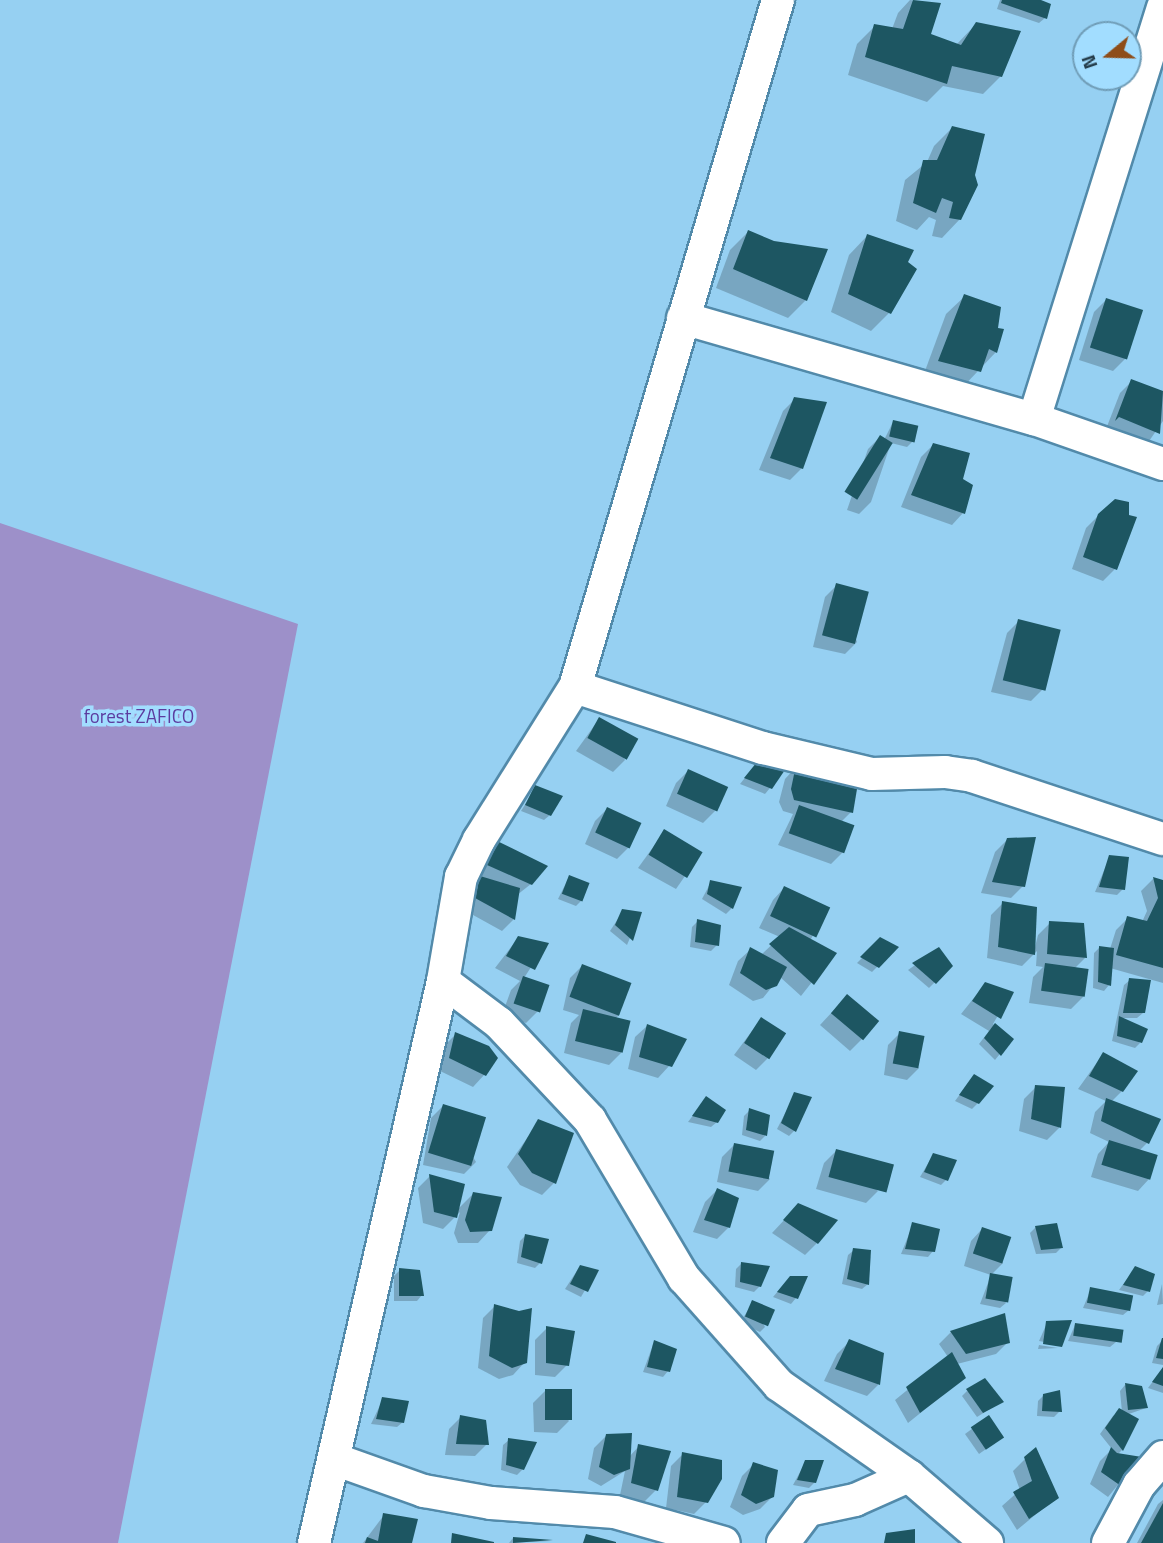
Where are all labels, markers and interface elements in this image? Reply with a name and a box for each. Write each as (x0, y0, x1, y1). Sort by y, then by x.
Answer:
north arrow (1072, 21, 1142, 91)
text: N (1073, 51, 1104, 73)
park label: forest ZAFICO (84, 705, 194, 727)

